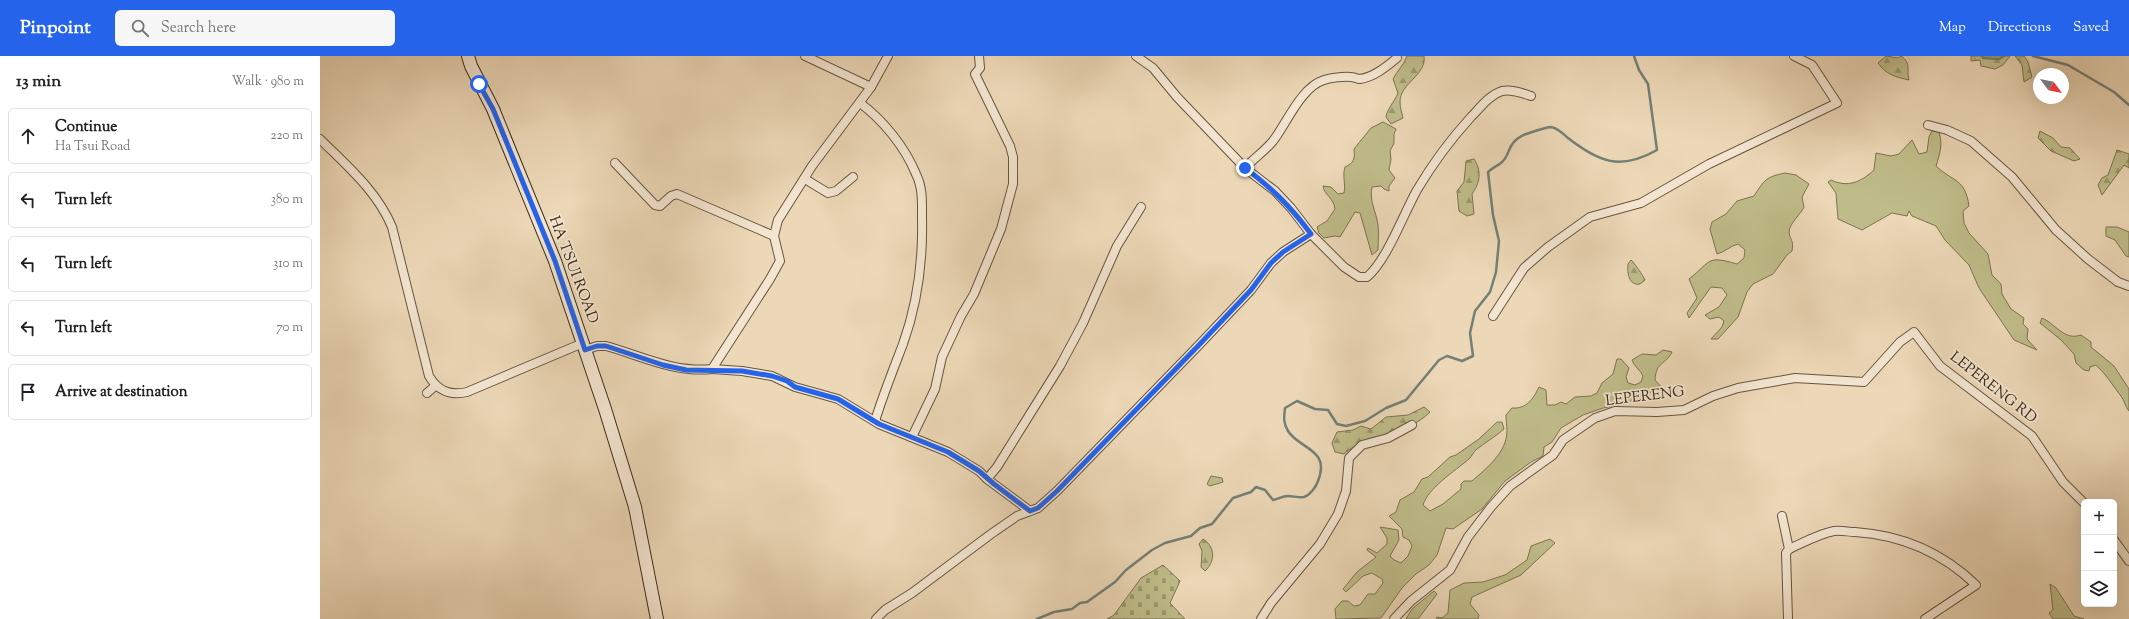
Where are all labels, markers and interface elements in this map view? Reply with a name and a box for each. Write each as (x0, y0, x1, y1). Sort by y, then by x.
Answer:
search box (115, 10, 395, 46)
text: Pinpoint (20, 15, 91, 42)
icon: search (129, 17, 151, 39)
text: Search here (161, 18, 236, 39)
text: Map (1939, 18, 1966, 38)
text: Directions (1988, 18, 2051, 38)
text: Saved (2073, 18, 2109, 38)
north arrow (2033, 68, 2069, 104)
text: 13 min (16, 70, 61, 94)
text: Walk · 980 m (231, 73, 304, 91)
route start (470, 75, 488, 93)
text: Continue (55, 117, 117, 138)
icon: ahead (17, 125, 39, 147)
text: 220 m (270, 127, 303, 145)
text: Ha Tsui Road (55, 138, 130, 156)
route end (1236, 159, 1254, 177)
icon: left (17, 189, 39, 211)
text: Turn left (55, 190, 112, 211)
text: 380 m (271, 191, 303, 209)
street label: HA TSUI ROAD (543, 213, 603, 327)
icon: left (17, 253, 39, 275)
text: Turn left (55, 254, 112, 275)
text: 310 m (273, 255, 303, 273)
icon: left (17, 317, 39, 339)
text: Turn left (55, 318, 112, 339)
text: 70 m (276, 319, 303, 337)
street label: LEPERENG RD (1945, 347, 2041, 429)
icon: arrive (17, 381, 39, 403)
text: Arrive at destination (55, 382, 188, 403)
street label: LEPERENG (1604, 382, 1686, 412)
map controls (2081, 499, 2117, 607)
button: + (2081, 499, 2117, 535)
button: − (2081, 535, 2117, 571)
button: layers (2081, 571, 2117, 607)

